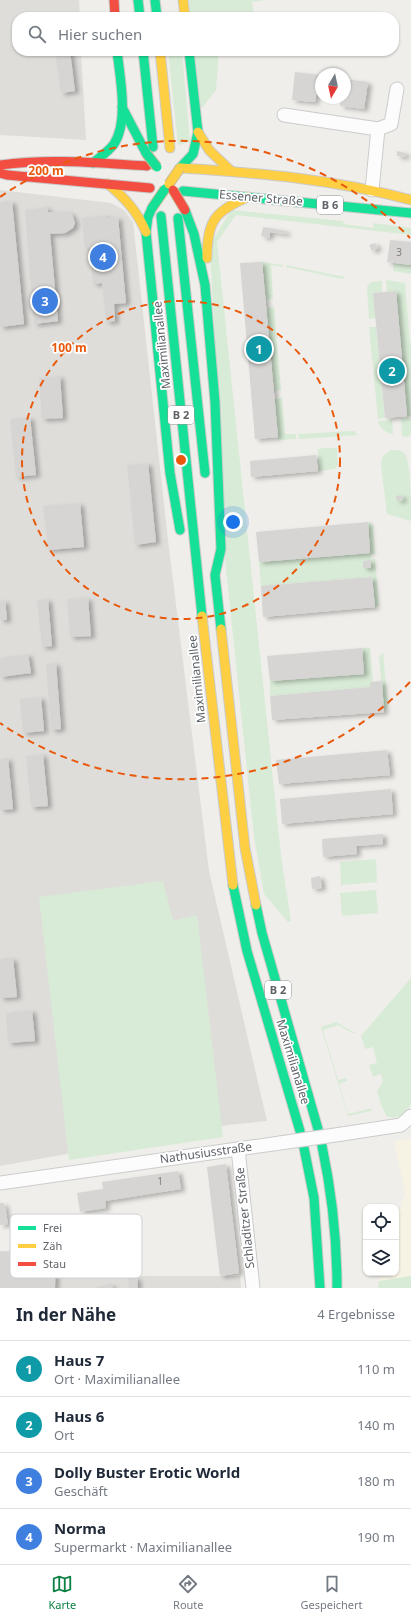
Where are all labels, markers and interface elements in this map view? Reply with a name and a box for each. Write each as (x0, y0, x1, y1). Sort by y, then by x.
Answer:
search box (12, 12, 399, 56)
icon: search (26, 23, 48, 45)
text: Hier suchen (58, 24, 142, 44)
north arrow (315, 68, 351, 104)
text: 200 m (28, 162, 64, 179)
street label: Essener Straße (219, 185, 304, 210)
road number: B 6 (317, 196, 343, 214)
pin: 4 (90, 242, 116, 272)
house number: 3 (396, 245, 402, 259)
pin: 3 (32, 286, 58, 316)
street label: Maximilianallee (148, 300, 175, 390)
pin: 1 (246, 334, 272, 364)
text: 100 m (51, 339, 87, 356)
pin: 2 (379, 356, 405, 386)
road number: B 2 (168, 406, 194, 424)
centre of rings (174, 453, 188, 467)
your location (223, 512, 243, 532)
street label: Maximilianallee (183, 634, 210, 724)
road number: B 2 (265, 981, 291, 999)
street label: Maximilianallee (272, 1017, 315, 1107)
street label: Nathusiusstraße (159, 1138, 253, 1167)
street label: Schladitzer Straße (231, 1166, 258, 1269)
house number: 1 (157, 1174, 163, 1188)
map controls (363, 1204, 399, 1276)
button: locate (363, 1204, 399, 1240)
legend (10, 1214, 142, 1278)
text: Frei (43, 1220, 62, 1235)
text: Zäh (43, 1238, 62, 1253)
button: layers (363, 1240, 399, 1276)
text: Stau (43, 1256, 66, 1271)
text: In der Nähe (16, 1303, 116, 1326)
text: 4 Ergebnisse (317, 1305, 395, 1323)
text: Haus 7 (54, 1350, 104, 1370)
text: 1 (25, 1360, 33, 1378)
text: 110 m (357, 1360, 395, 1378)
text: Ort · Maximilianallee (54, 1370, 180, 1388)
text: Haus 6 (54, 1406, 104, 1426)
text: 2 (25, 1416, 33, 1434)
text: 140 m (357, 1416, 395, 1434)
text: Ort (54, 1426, 74, 1444)
text: Dolly Buster Erotic World (54, 1462, 240, 1482)
text: 3 (25, 1472, 33, 1490)
text: 180 m (357, 1472, 395, 1490)
text: Geschäft (54, 1482, 108, 1500)
text: Norma (54, 1518, 106, 1538)
text: 4 (25, 1528, 33, 1546)
text: 190 m (357, 1528, 395, 1546)
text: Supermarkt · Maximilianallee (54, 1538, 232, 1556)
tab: Karte (48, 1573, 76, 1612)
tab: Route (173, 1573, 204, 1612)
tab: Gespeichert (300, 1573, 363, 1612)

